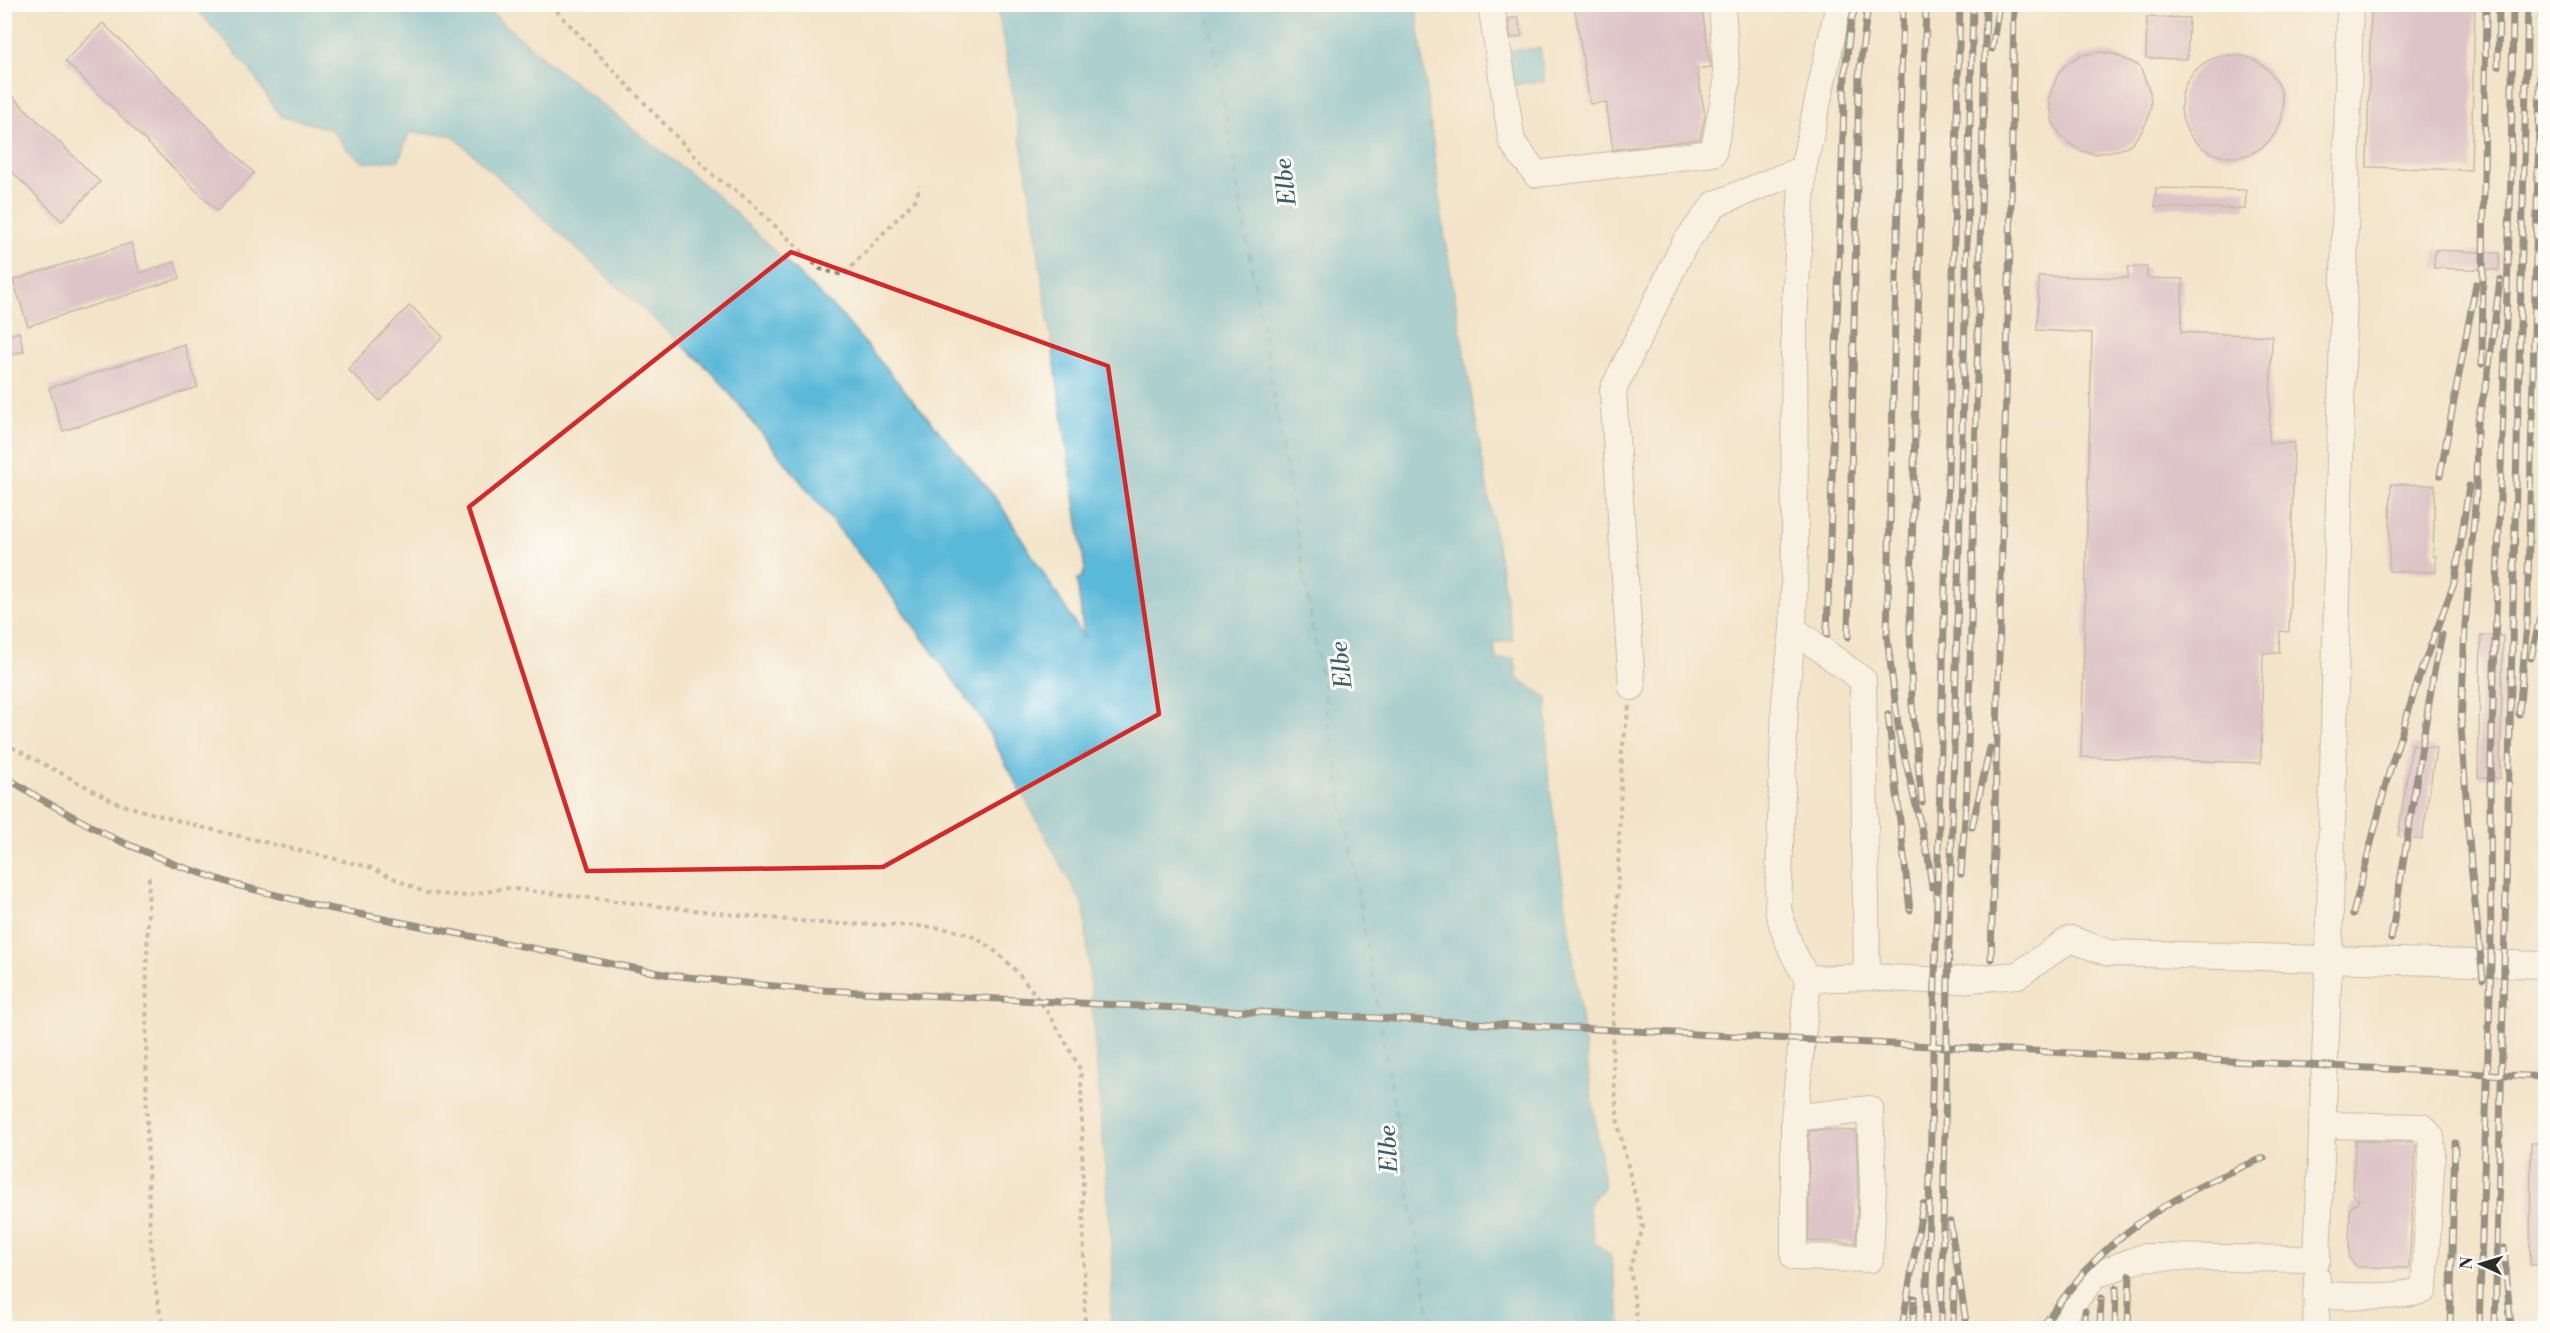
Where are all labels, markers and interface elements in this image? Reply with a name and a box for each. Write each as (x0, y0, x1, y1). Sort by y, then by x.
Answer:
water label: Elbe (1268, 157, 1304, 208)
water label: Elbe (1324, 640, 1360, 691)
water label: Elbe (1373, 1125, 1405, 1174)
north arrow (2451, 1234, 2511, 1294)
text: N (2457, 1256, 2477, 1270)

